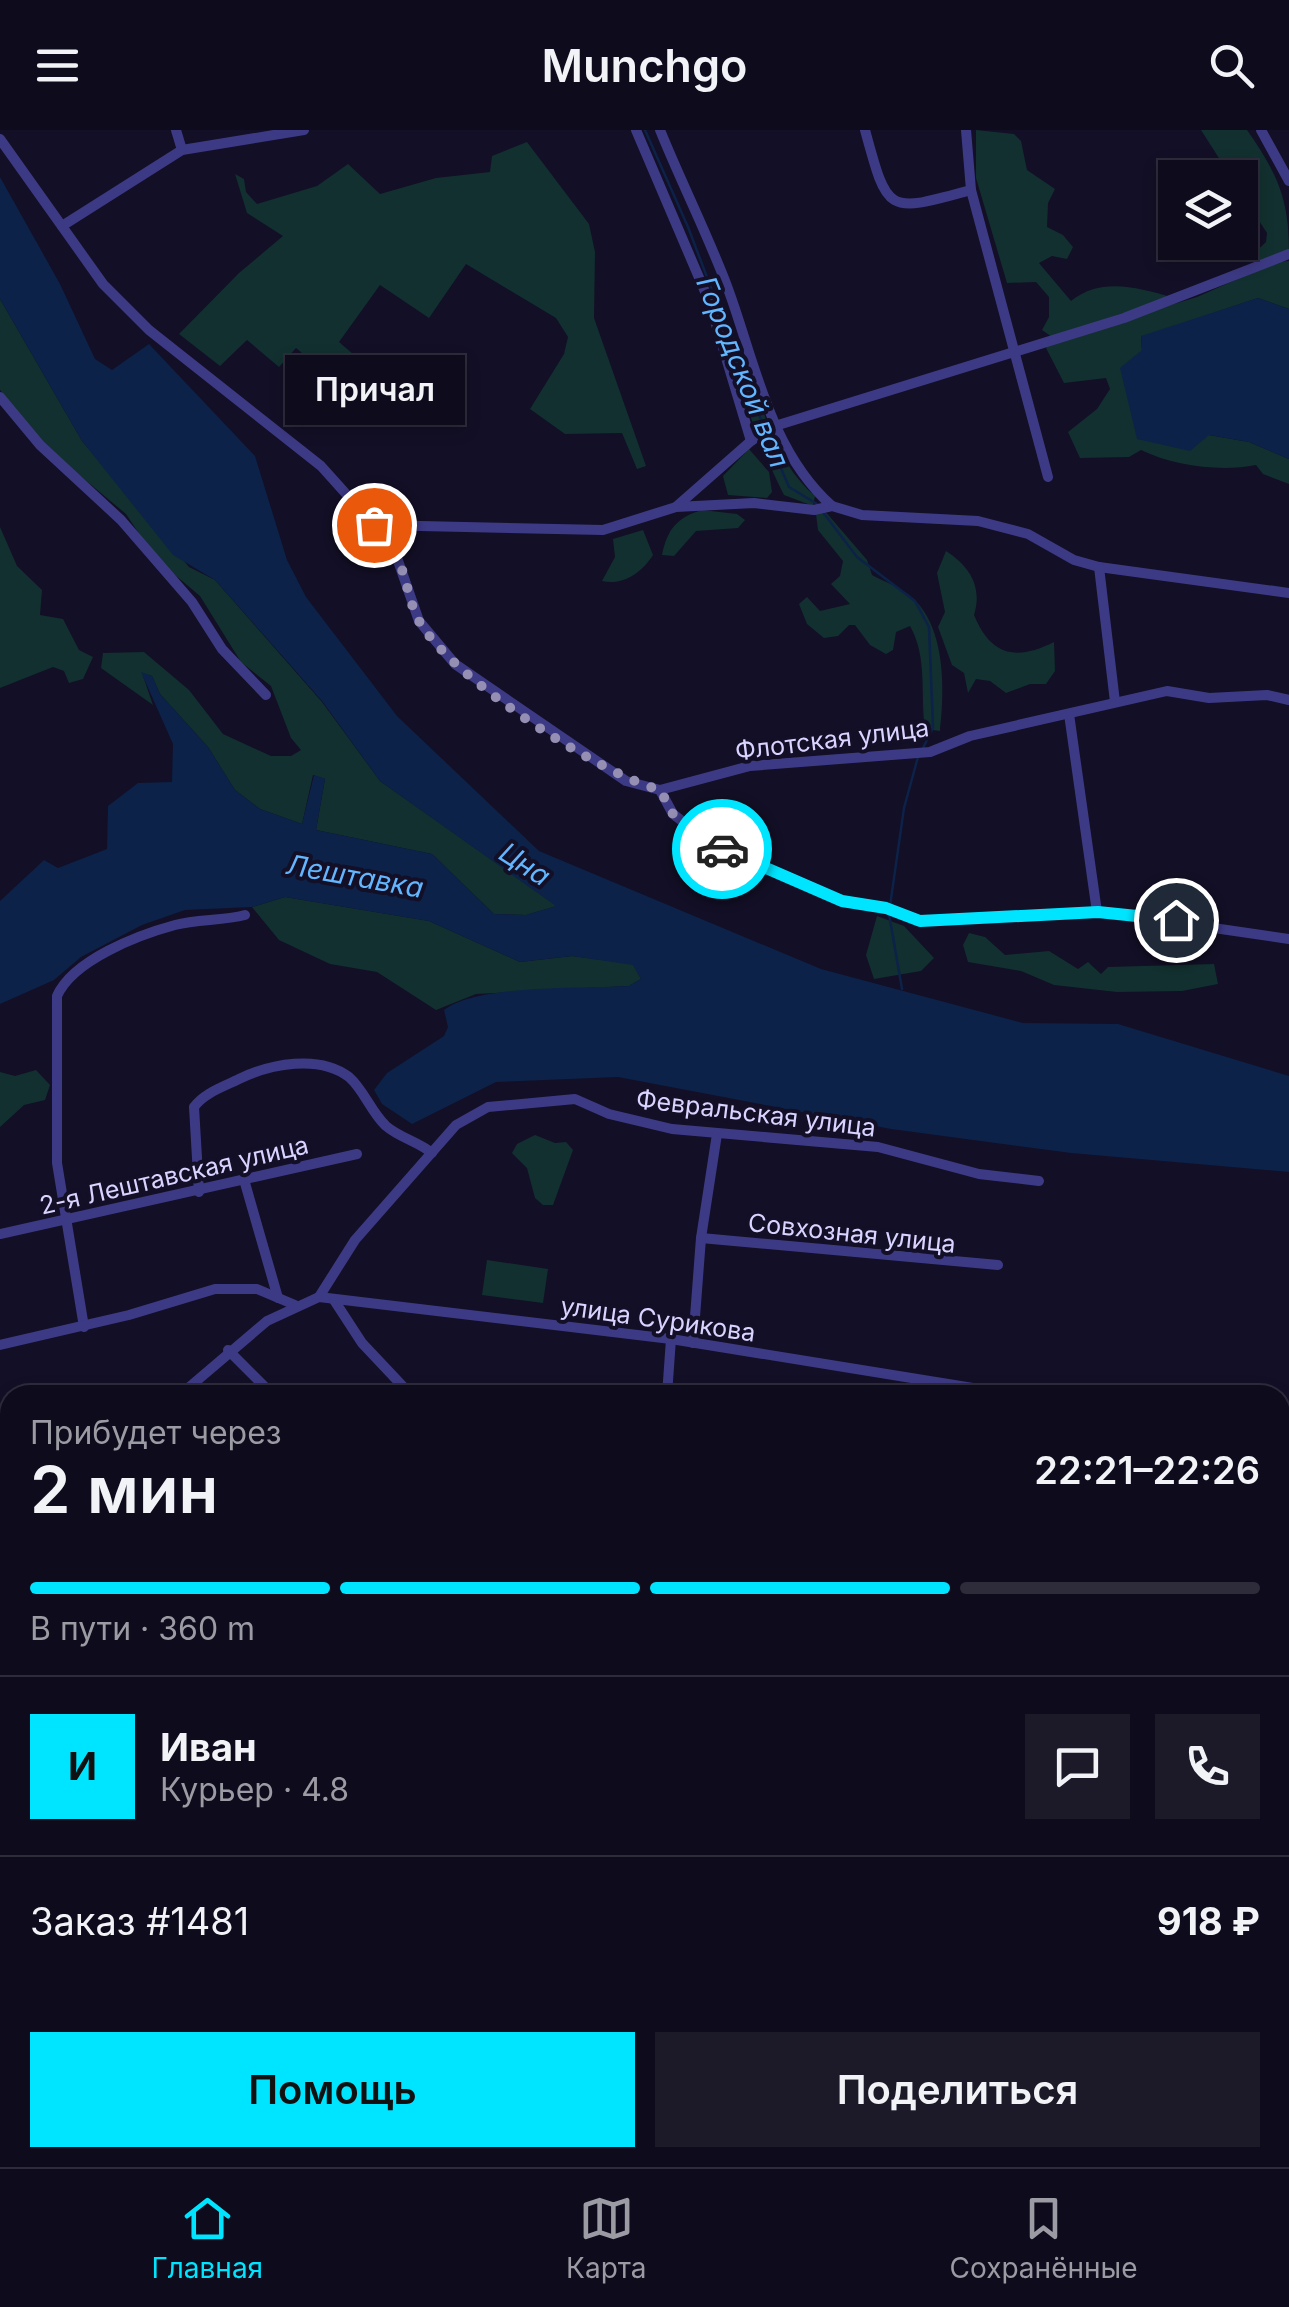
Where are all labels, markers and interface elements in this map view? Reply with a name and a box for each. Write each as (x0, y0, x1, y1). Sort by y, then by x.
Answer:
icon: menu (30, 38, 85, 93)
text: Munchgo (542, 38, 747, 93)
icon: search (1204, 38, 1259, 93)
map controls (1158, 160, 1258, 260)
button: layers (1158, 160, 1258, 260)
water label: Городской вал (689, 271, 797, 473)
callout: Причал (284, 355, 464, 425)
text: Причал (315, 370, 435, 409)
pin (332, 483, 417, 568)
icon: bag (347, 498, 402, 553)
street label: Флотская улица (733, 712, 931, 766)
courier (672, 799, 772, 899)
icon: car (695, 822, 750, 877)
water label: Цна (493, 835, 557, 893)
water label: Лештавка (284, 847, 426, 905)
pin (1134, 878, 1219, 963)
icon: home (1149, 893, 1204, 948)
street label: Февральская улица (635, 1083, 877, 1143)
street label: 2-я Лештавская улица (37, 1129, 311, 1221)
street label: Совхозная улица (747, 1207, 957, 1259)
street label: улица Сурикова (559, 1290, 757, 1348)
text: Прибудет через (30, 1413, 282, 1452)
text: 22:21–22:26 (1034, 1447, 1260, 1493)
text: 2 мин (30, 1450, 218, 1529)
text: В пути · 360 m (30, 1609, 255, 1648)
button: chat (1025, 1714, 1130, 1819)
button: phone (1155, 1714, 1260, 1819)
text: Иван (160, 1724, 257, 1770)
text: И (68, 1743, 97, 1789)
text: Курьер · 4.8 (160, 1770, 349, 1809)
text: Заказ #1481 (30, 1898, 249, 1944)
text: 918 ₽ (1157, 1898, 1260, 1944)
button: Помощь (30, 2032, 635, 2147)
button: Поделиться (655, 2032, 1260, 2147)
tab: Главная (151, 2191, 263, 2285)
tab: Карта (566, 2191, 647, 2285)
tab: Сохранённые (950, 2191, 1138, 2285)

